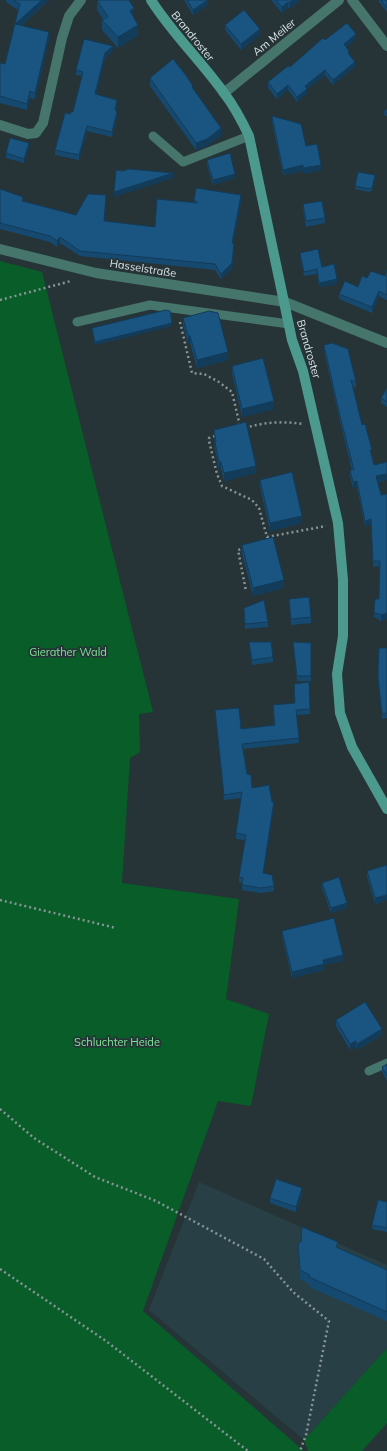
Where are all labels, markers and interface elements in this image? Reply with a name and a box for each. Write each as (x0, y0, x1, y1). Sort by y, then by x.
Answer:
street label: Brandroster (169, 8, 217, 64)
street label: Am Meiler (250, 15, 298, 59)
street label: Hasselstraße (109, 256, 177, 280)
street label: Brandroster (294, 318, 324, 380)
park label: Gierather Wald (29, 645, 107, 659)
park label: Schluchter Heide (74, 1035, 160, 1049)

